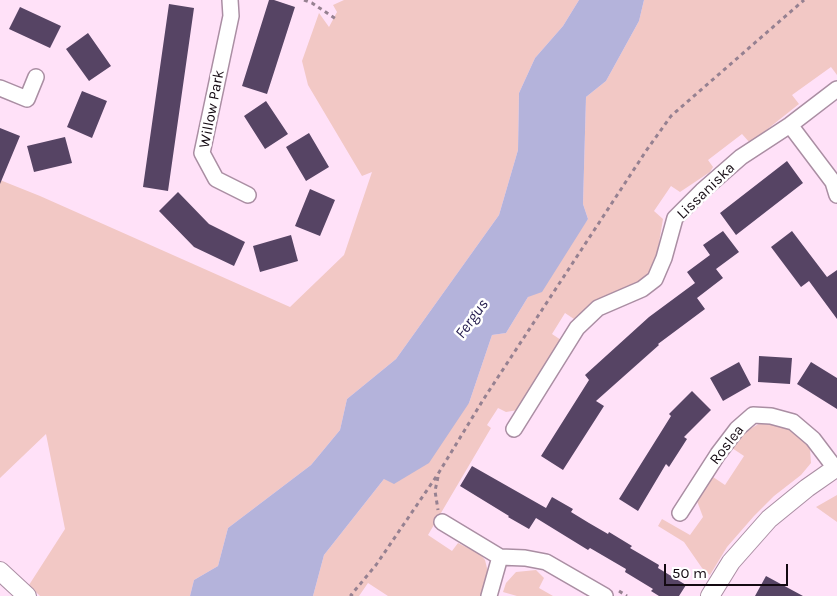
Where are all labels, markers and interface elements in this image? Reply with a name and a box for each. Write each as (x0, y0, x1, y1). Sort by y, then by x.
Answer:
street label: Willow Park (196, 68, 228, 150)
street label: Lissaniska (673, 159, 739, 223)
water label: Fergus (451, 295, 493, 343)
street label: Roslea (706, 422, 748, 468)
scale bar (667, 554, 791, 586)
text: 50 m (672, 564, 707, 582)

